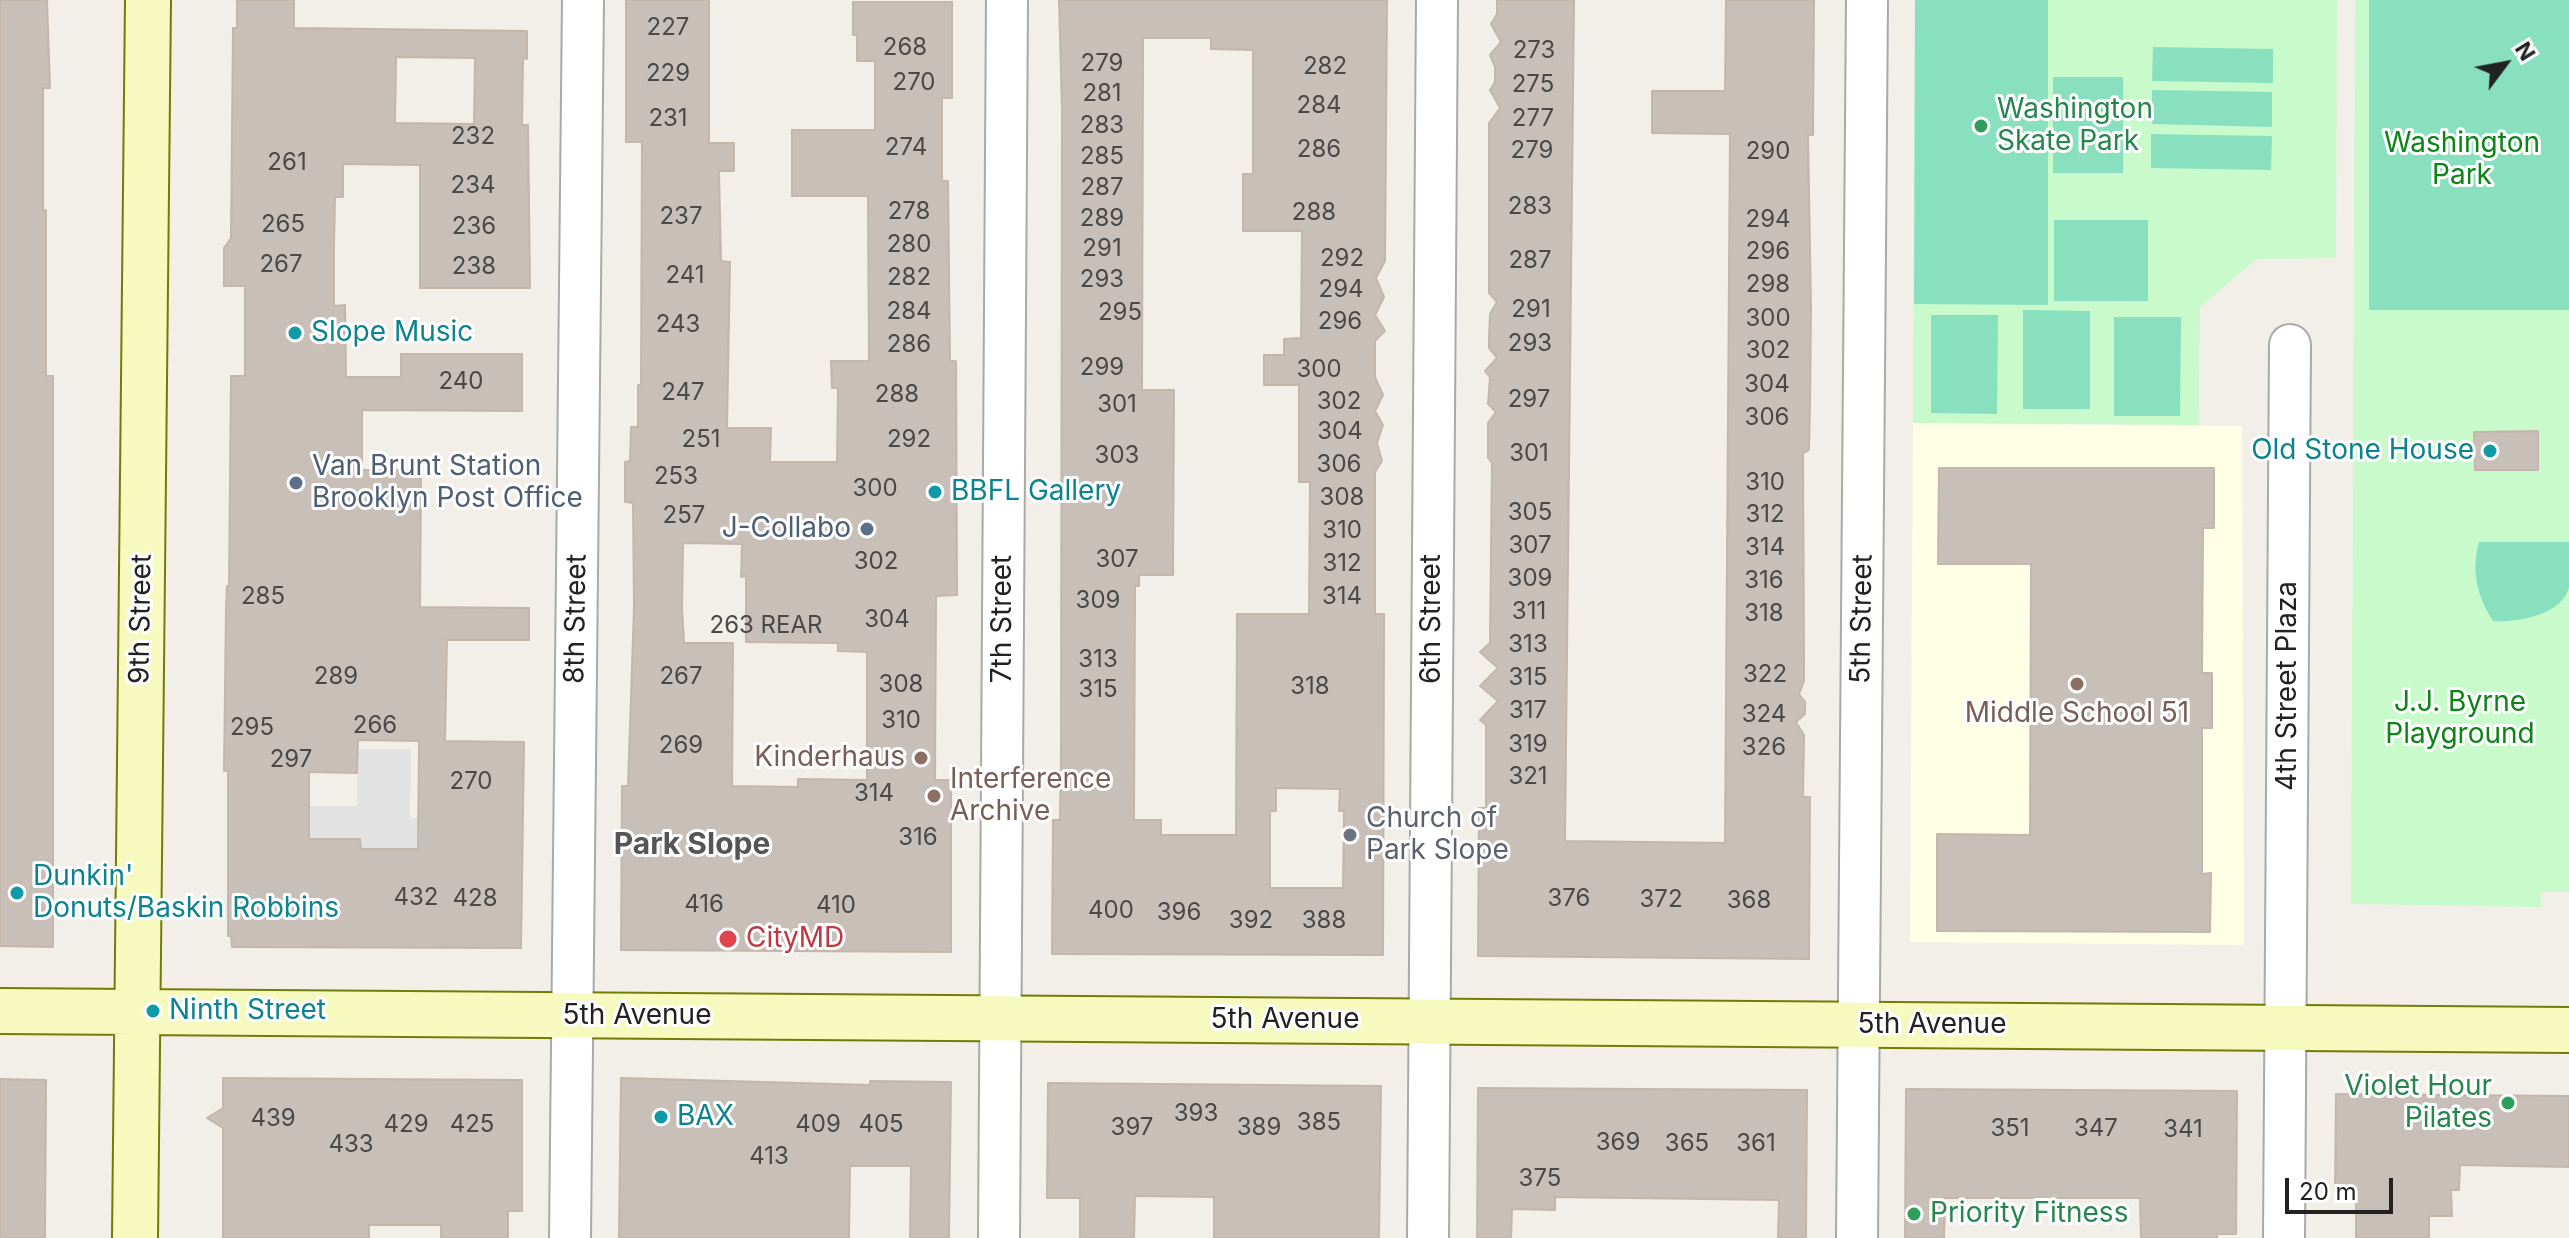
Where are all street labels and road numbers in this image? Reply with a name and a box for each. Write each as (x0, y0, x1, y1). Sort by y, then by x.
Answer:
street label: 9th Street (123, 554, 159, 684)
street label: 8th Street (558, 554, 594, 684)
street label: 6th Street (1415, 554, 1449, 684)
street label: 5th Street (1844, 554, 1880, 684)
street label: 7th Street (986, 555, 1020, 683)
street label: 4th Street Plaza (2271, 581, 2305, 791)
street label: 5th Avenue (563, 999, 711, 1033)
street label: 5th Avenue (1211, 1003, 1359, 1037)
street label: 5th Avenue (1858, 1008, 2006, 1042)

